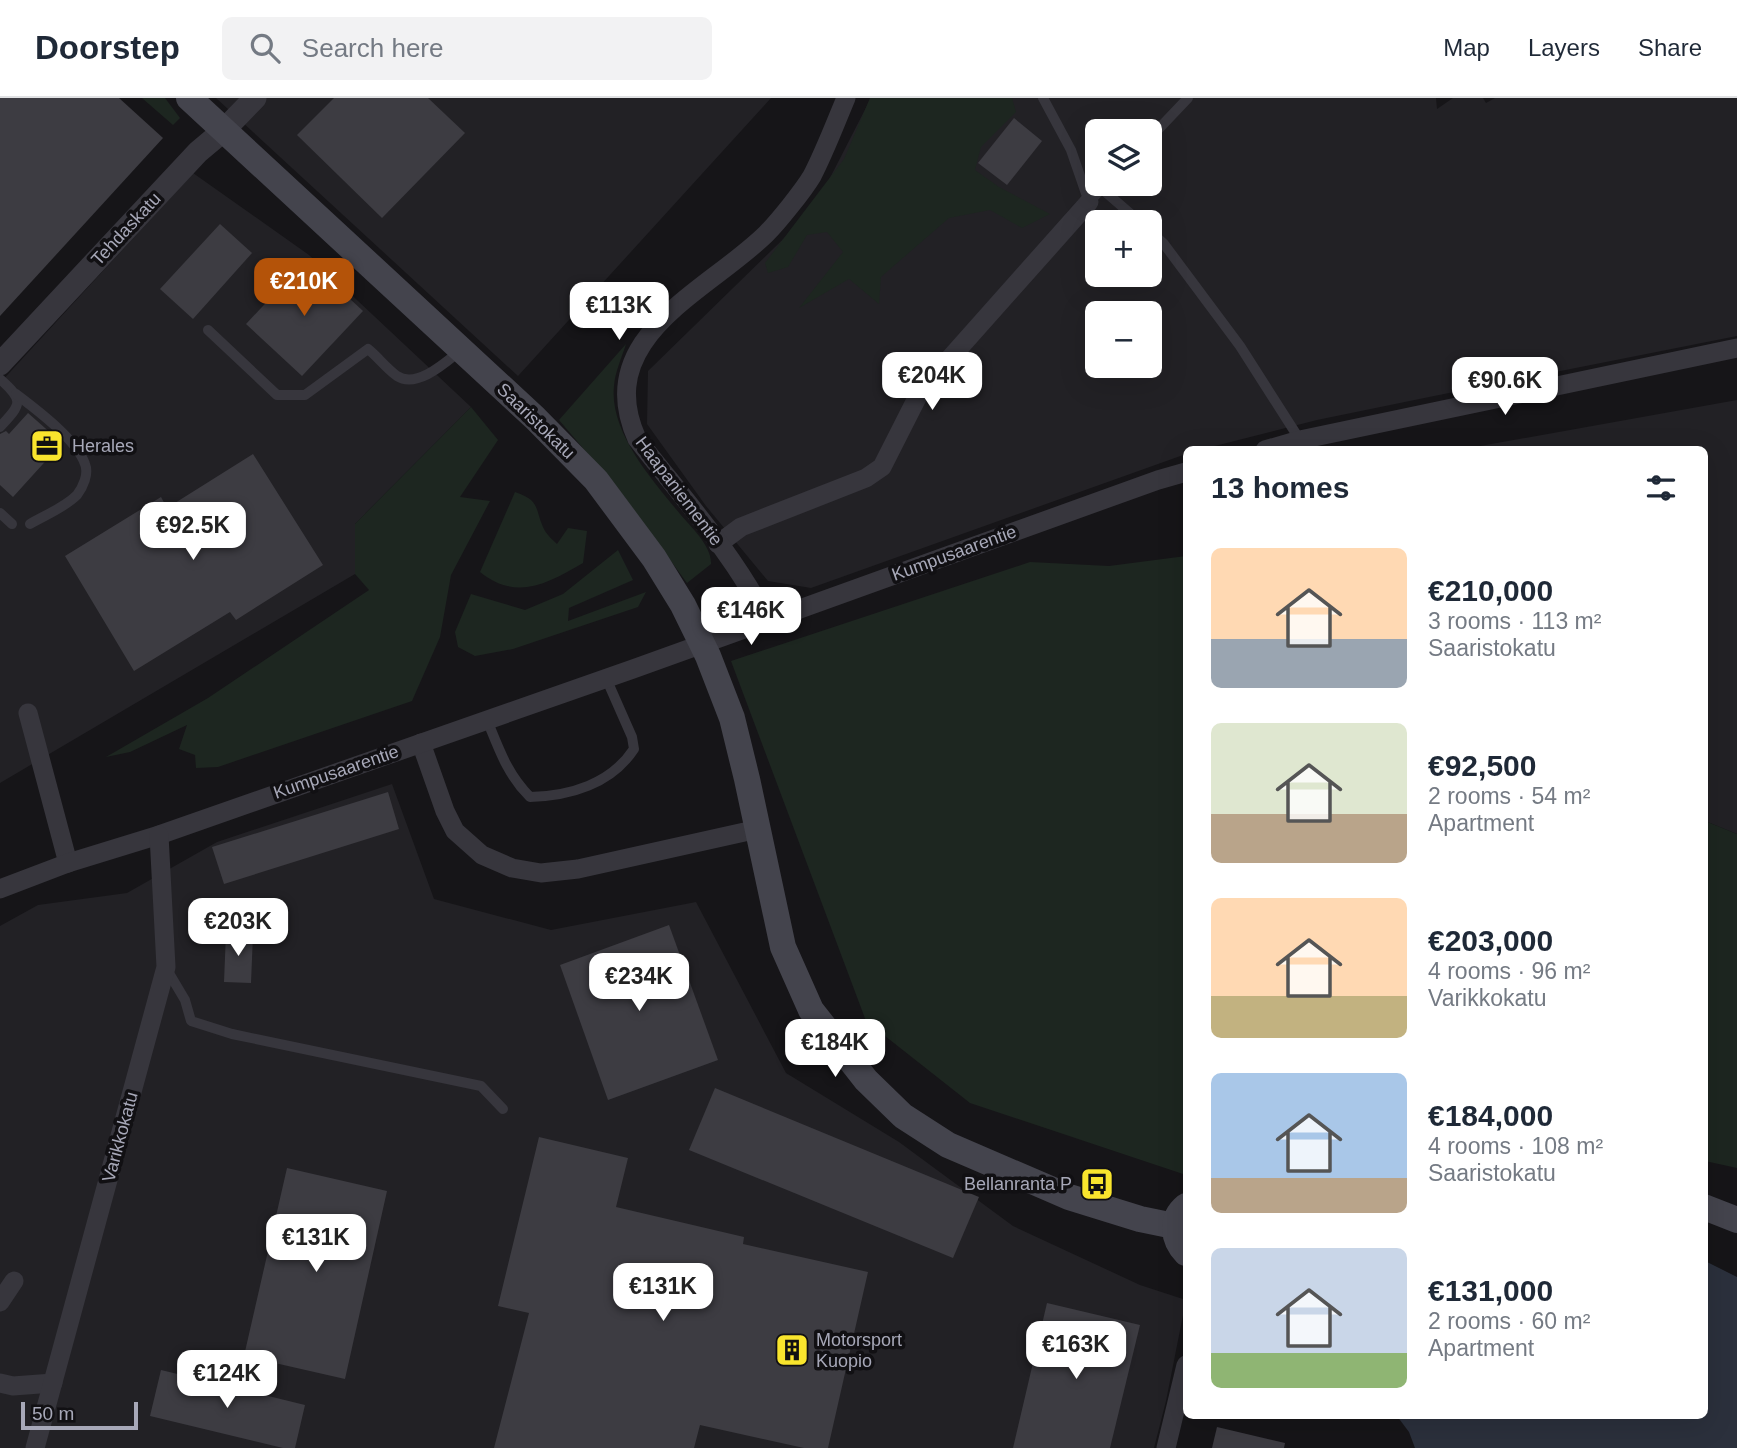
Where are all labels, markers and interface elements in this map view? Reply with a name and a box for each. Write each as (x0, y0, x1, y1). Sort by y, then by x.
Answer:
search box (222, 17, 712, 80)
text: Doorstep (35, 29, 180, 66)
icon: search (246, 29, 284, 67)
text: Search here (302, 33, 444, 63)
text: Map (1443, 34, 1490, 61)
text: Layers (1528, 34, 1600, 61)
text: Share (1638, 34, 1702, 61)
map controls (1085, 119, 1162, 378)
button: layers (1085, 119, 1162, 196)
street label: Tehdaskatu (87, 189, 165, 269)
button: + (1085, 210, 1162, 287)
pin: €210K (255, 258, 353, 318)
text: €210K (270, 268, 338, 294)
pin: €113K (570, 282, 668, 342)
text: €113K (586, 292, 652, 318)
button: − (1085, 301, 1162, 378)
pin: €204K (883, 352, 981, 412)
pin: €90.6K (1448, 358, 1562, 417)
text: €204K (898, 362, 966, 388)
text: €90.6K (1468, 367, 1542, 393)
street label: Saaristokatu (493, 379, 579, 463)
office icon: Herales (28, 427, 66, 465)
street label: Haapaniementie (632, 433, 726, 549)
place label: Herales (72, 436, 134, 456)
icon: filters (1642, 469, 1680, 507)
text: 13 homes (1211, 471, 1349, 504)
pin: €92.5K (136, 503, 250, 562)
text: €92.5K (156, 512, 230, 538)
street label: Kumpusaarentie (889, 521, 1019, 585)
text: €210,000 (1428, 574, 1553, 607)
icon: home (1267, 576, 1351, 660)
pin: €146K (702, 588, 800, 647)
text: €146K (717, 597, 785, 623)
text: 3 rooms · 113 m² (1428, 608, 1601, 634)
text: Saaristokatu (1428, 635, 1556, 661)
street label: Kumpusaarentie (271, 741, 401, 803)
text: €92,500 (1428, 749, 1536, 782)
icon: home (1267, 751, 1351, 835)
text: 2 rooms · 54 m² (1428, 783, 1590, 809)
text: Apartment (1428, 810, 1534, 836)
pin: €203K (189, 898, 287, 958)
text: €203K (204, 908, 272, 934)
text: €203,000 (1428, 924, 1553, 957)
icon: home (1267, 926, 1351, 1010)
pin: €234K (590, 954, 688, 1013)
text: 4 rooms · 96 m² (1428, 958, 1590, 984)
text: €234K (605, 963, 673, 989)
text: Varikkokatu (1428, 985, 1546, 1011)
pin: €184K (786, 1020, 884, 1079)
text: €184K (801, 1029, 869, 1055)
street label: Varikkokatu (98, 1090, 142, 1184)
text: €184,000 (1428, 1099, 1553, 1132)
icon: home (1267, 1101, 1351, 1185)
text: 4 rooms · 108 m² (1428, 1133, 1603, 1159)
text: Saaristokatu (1428, 1160, 1556, 1186)
bus stop icon: Bellanranta P (1078, 1165, 1116, 1203)
place label: Bellanranta P (964, 1174, 1072, 1194)
pin: €131K (267, 1214, 365, 1274)
text: €131K (282, 1224, 350, 1250)
pin: €131K (614, 1264, 712, 1323)
text: €131K (629, 1273, 697, 1299)
text: €131,000 (1428, 1274, 1553, 1307)
icon: home (1267, 1276, 1351, 1360)
text: 2 rooms · 60 m² (1428, 1308, 1590, 1334)
pin: €163K (1027, 1322, 1125, 1381)
place label: Motorsport Kuopio (816, 1330, 902, 1371)
building icon: Motorsport Kuopio (773, 1331, 811, 1369)
text: €163K (1042, 1331, 1110, 1357)
text: Apartment (1428, 1335, 1534, 1361)
pin: €124K (178, 1350, 276, 1410)
text: €124K (193, 1360, 261, 1386)
scale bar (21, 1399, 138, 1431)
text: 50 m (32, 1403, 74, 1424)

